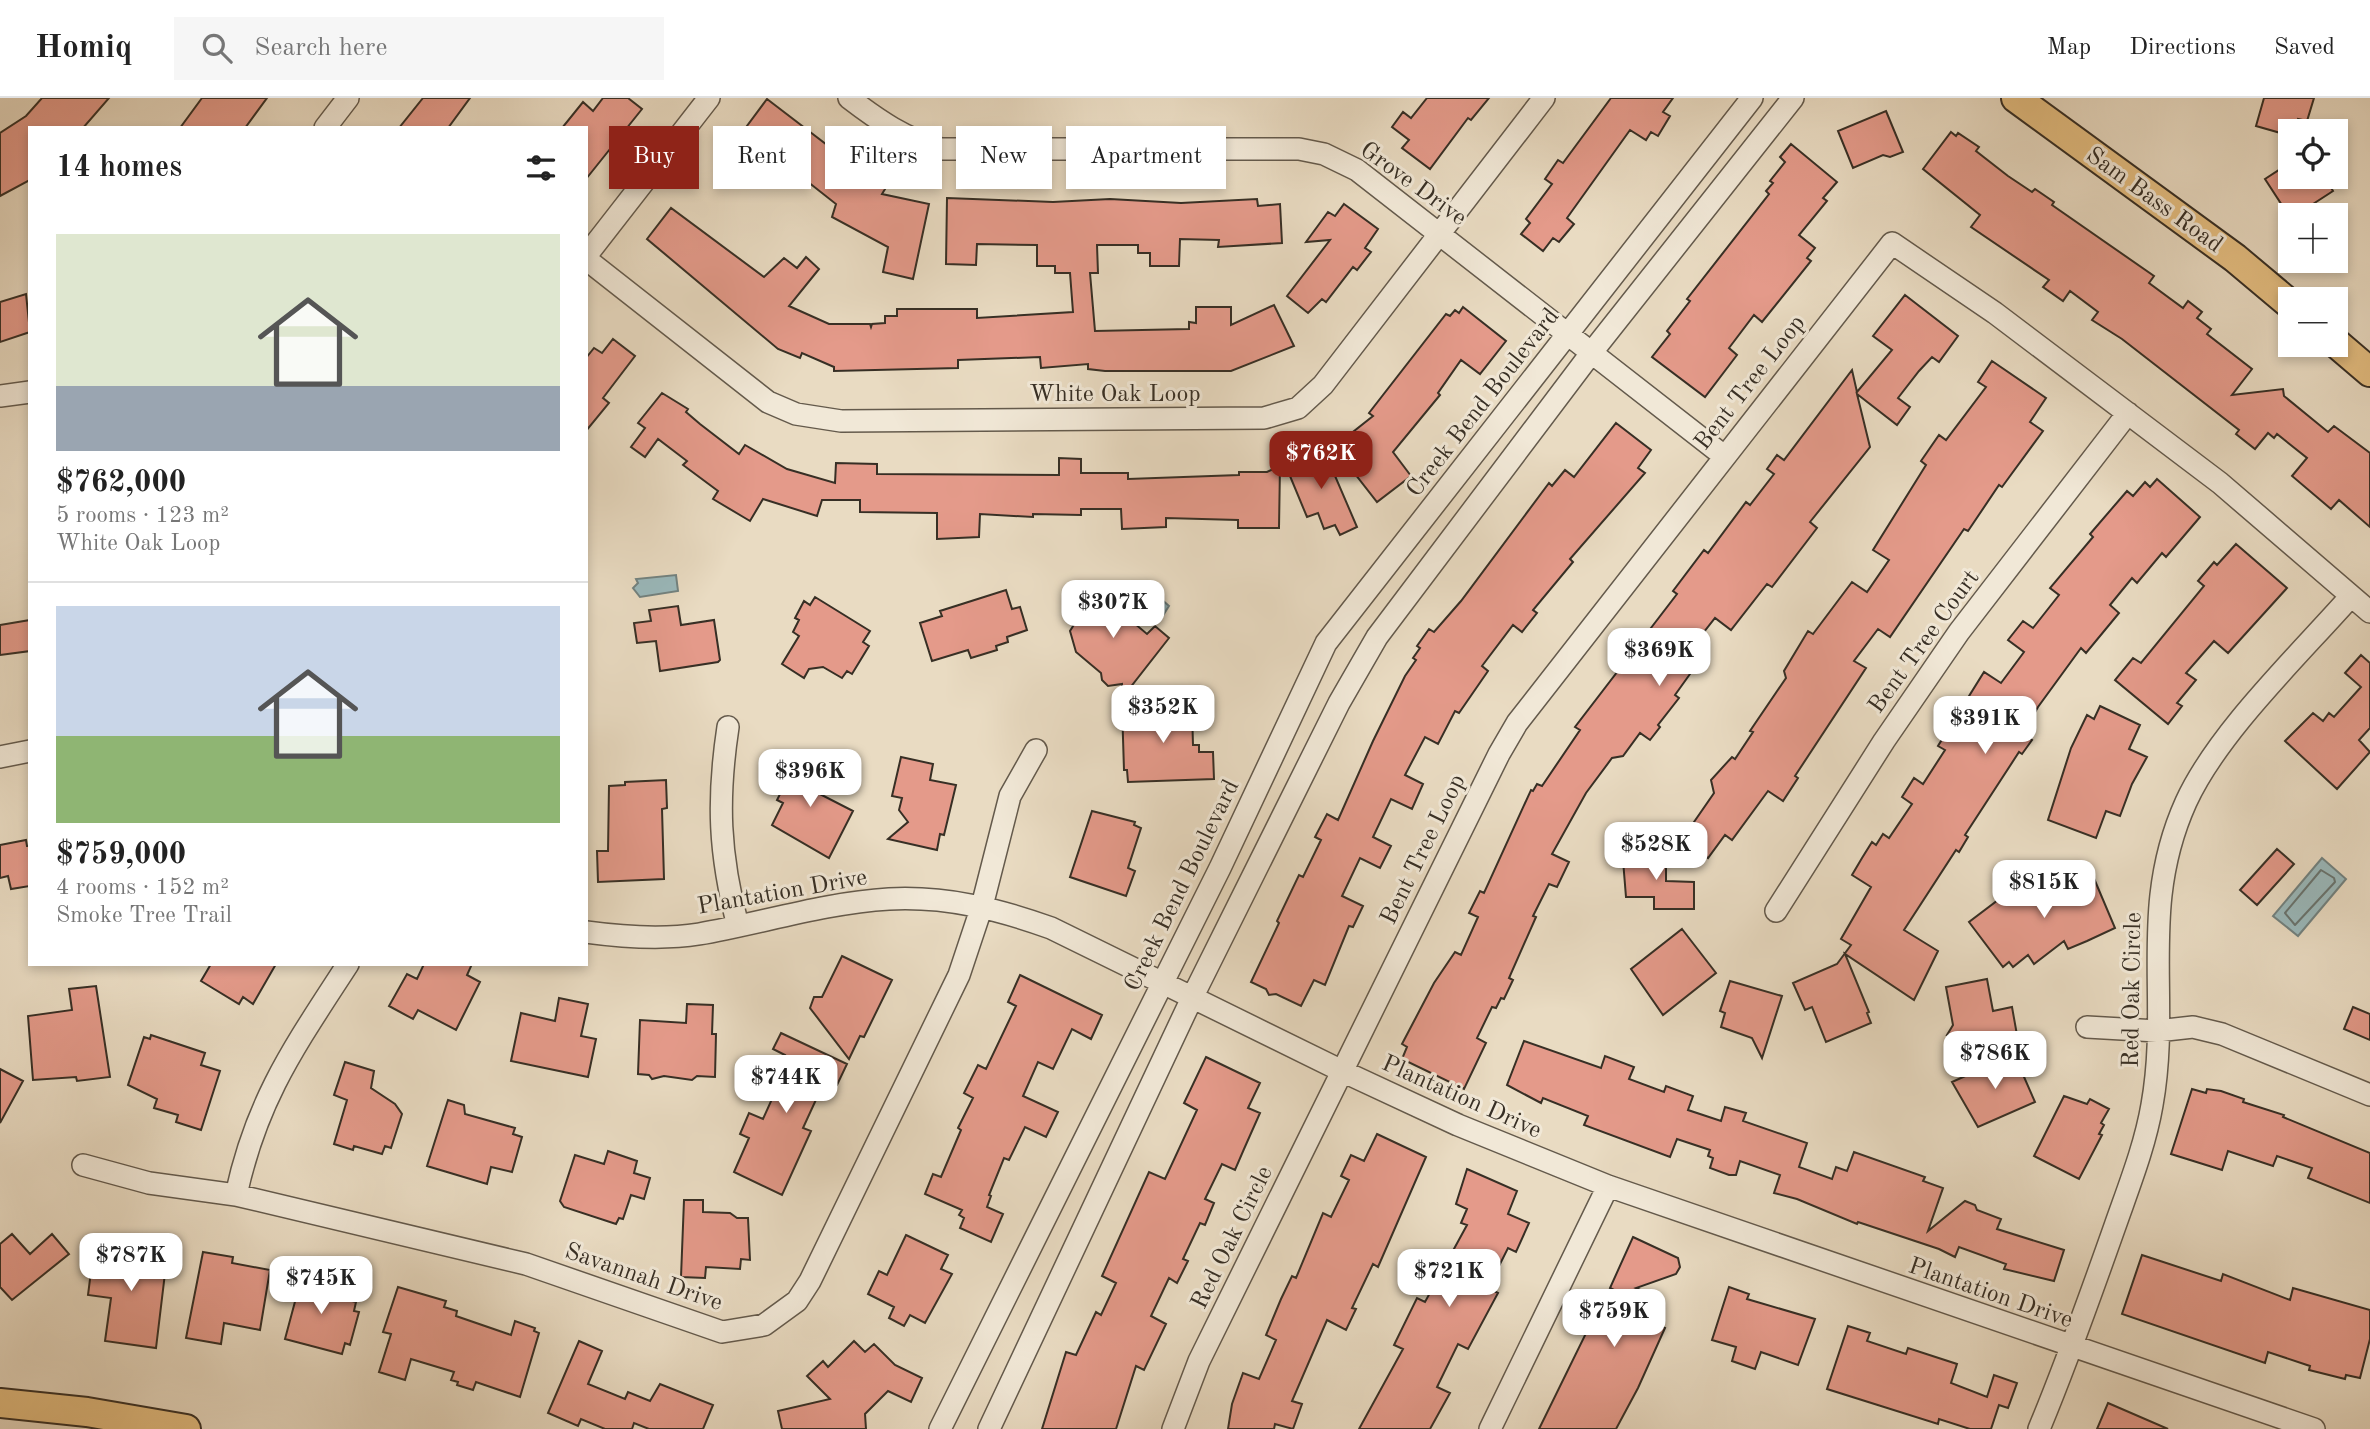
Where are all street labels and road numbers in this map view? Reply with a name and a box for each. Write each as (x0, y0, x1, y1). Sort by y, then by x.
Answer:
street label: Grove Drive (1355, 138, 1470, 231)
street label: Sam Bass Road (2081, 143, 2226, 258)
street label: Creek Bend Boulevard (1403, 304, 1564, 502)
street label: Bent Tree Loop (1691, 311, 1810, 455)
street label: White Oak Loop (1029, 383, 1201, 407)
street label: Bent Tree Court (1865, 566, 1984, 718)
street label: Bent Tree Loop (1377, 771, 1470, 929)
street label: Creek Bend Boulevard (1121, 776, 1244, 995)
street label: Plantation Drive (696, 866, 869, 920)
street label: Red Oak Circle (2120, 912, 2146, 1068)
street label: Plantation Drive (1378, 1052, 1545, 1144)
street label: Red Oak Circle (1188, 1163, 1278, 1313)
street label: Savannah Drive (561, 1240, 725, 1316)
street label: Plantation Drive (1905, 1255, 2076, 1333)

